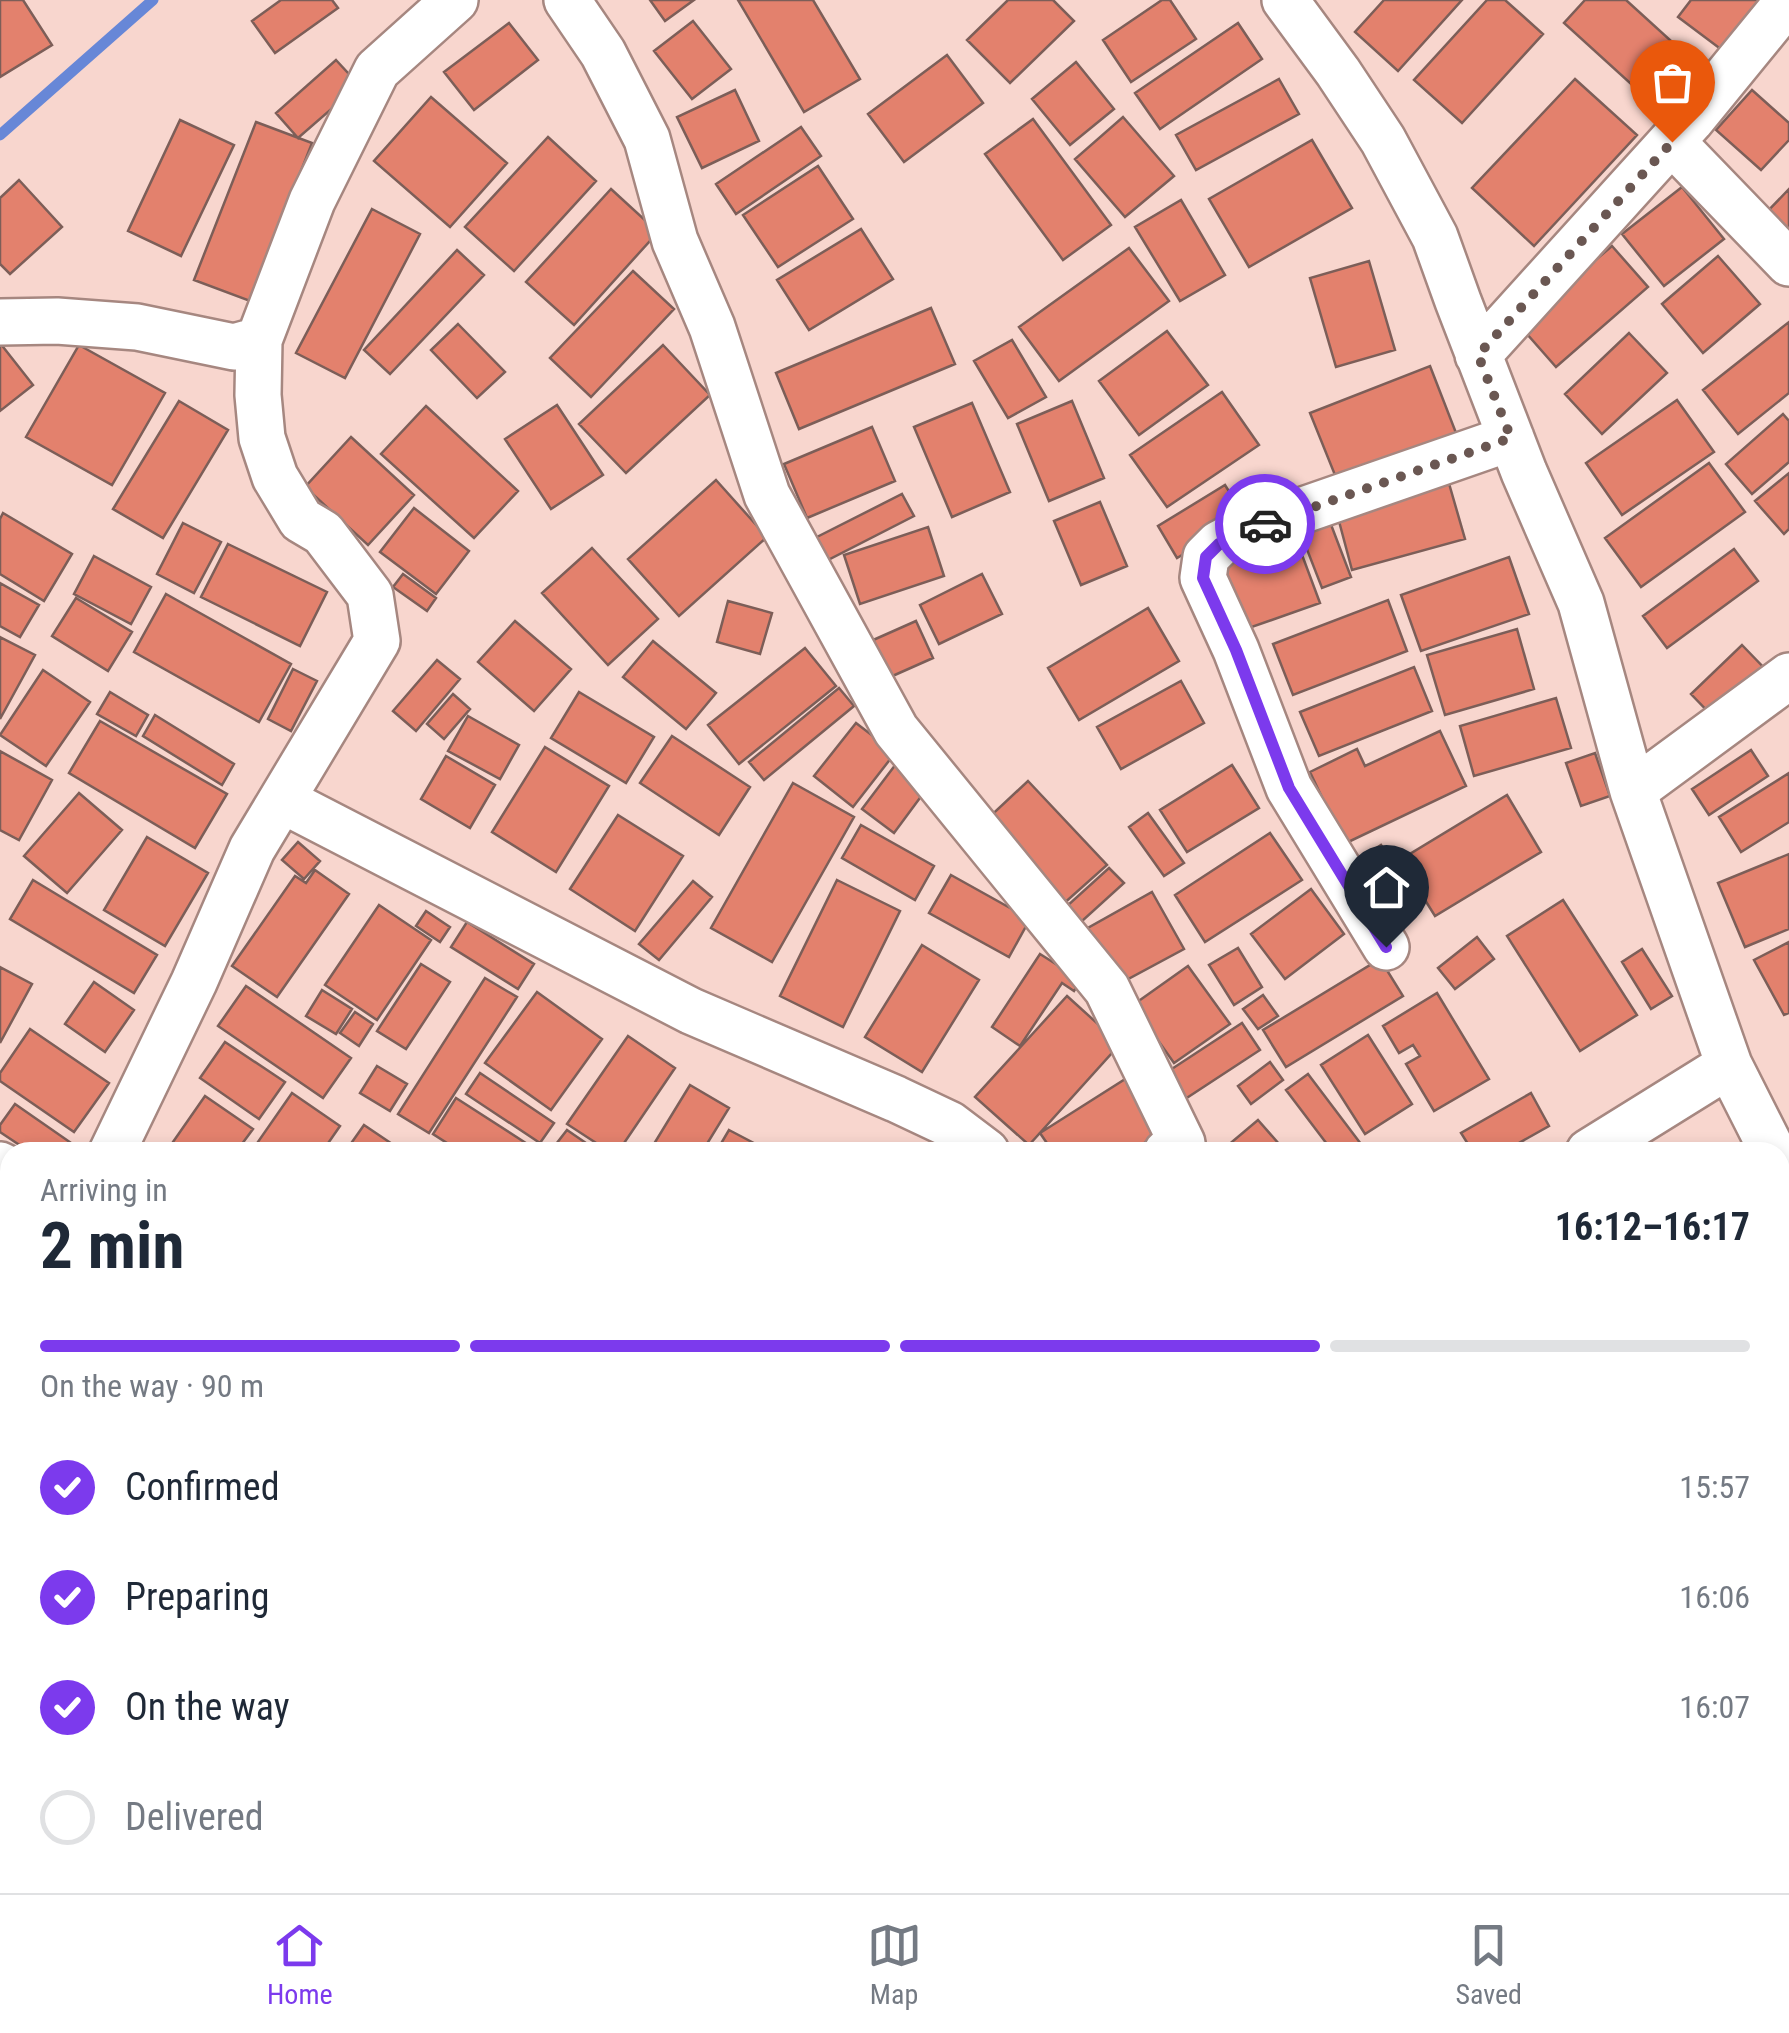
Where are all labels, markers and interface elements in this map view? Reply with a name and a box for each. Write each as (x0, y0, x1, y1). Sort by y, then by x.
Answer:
pin (1630, 40, 1715, 143)
icon: bag (1645, 55, 1700, 110)
courier (1215, 474, 1315, 574)
icon: car (1238, 497, 1293, 552)
pin (1344, 845, 1429, 948)
icon: home (1359, 860, 1414, 915)
text: Arriving in (40, 1171, 168, 1209)
text: 16:12–16:17 (1555, 1205, 1750, 1249)
text: 2 min (40, 1208, 184, 1284)
text: On the way · 90 m (40, 1367, 264, 1405)
icon: check (40, 1460, 95, 1515)
text: Confirmed (125, 1465, 280, 1509)
text: 15:57 (1679, 1468, 1750, 1506)
icon: check (40, 1570, 95, 1625)
text: Preparing (125, 1575, 270, 1619)
text: 16:06 (1679, 1578, 1750, 1616)
icon: check (40, 1680, 95, 1735)
text: On the way (125, 1685, 290, 1729)
text: 16:07 (1679, 1688, 1750, 1726)
text: Delivered (125, 1795, 264, 1839)
tab: Home (267, 1918, 333, 2011)
tab: Map (867, 1918, 922, 2011)
tab: Saved (1455, 1918, 1522, 2011)

